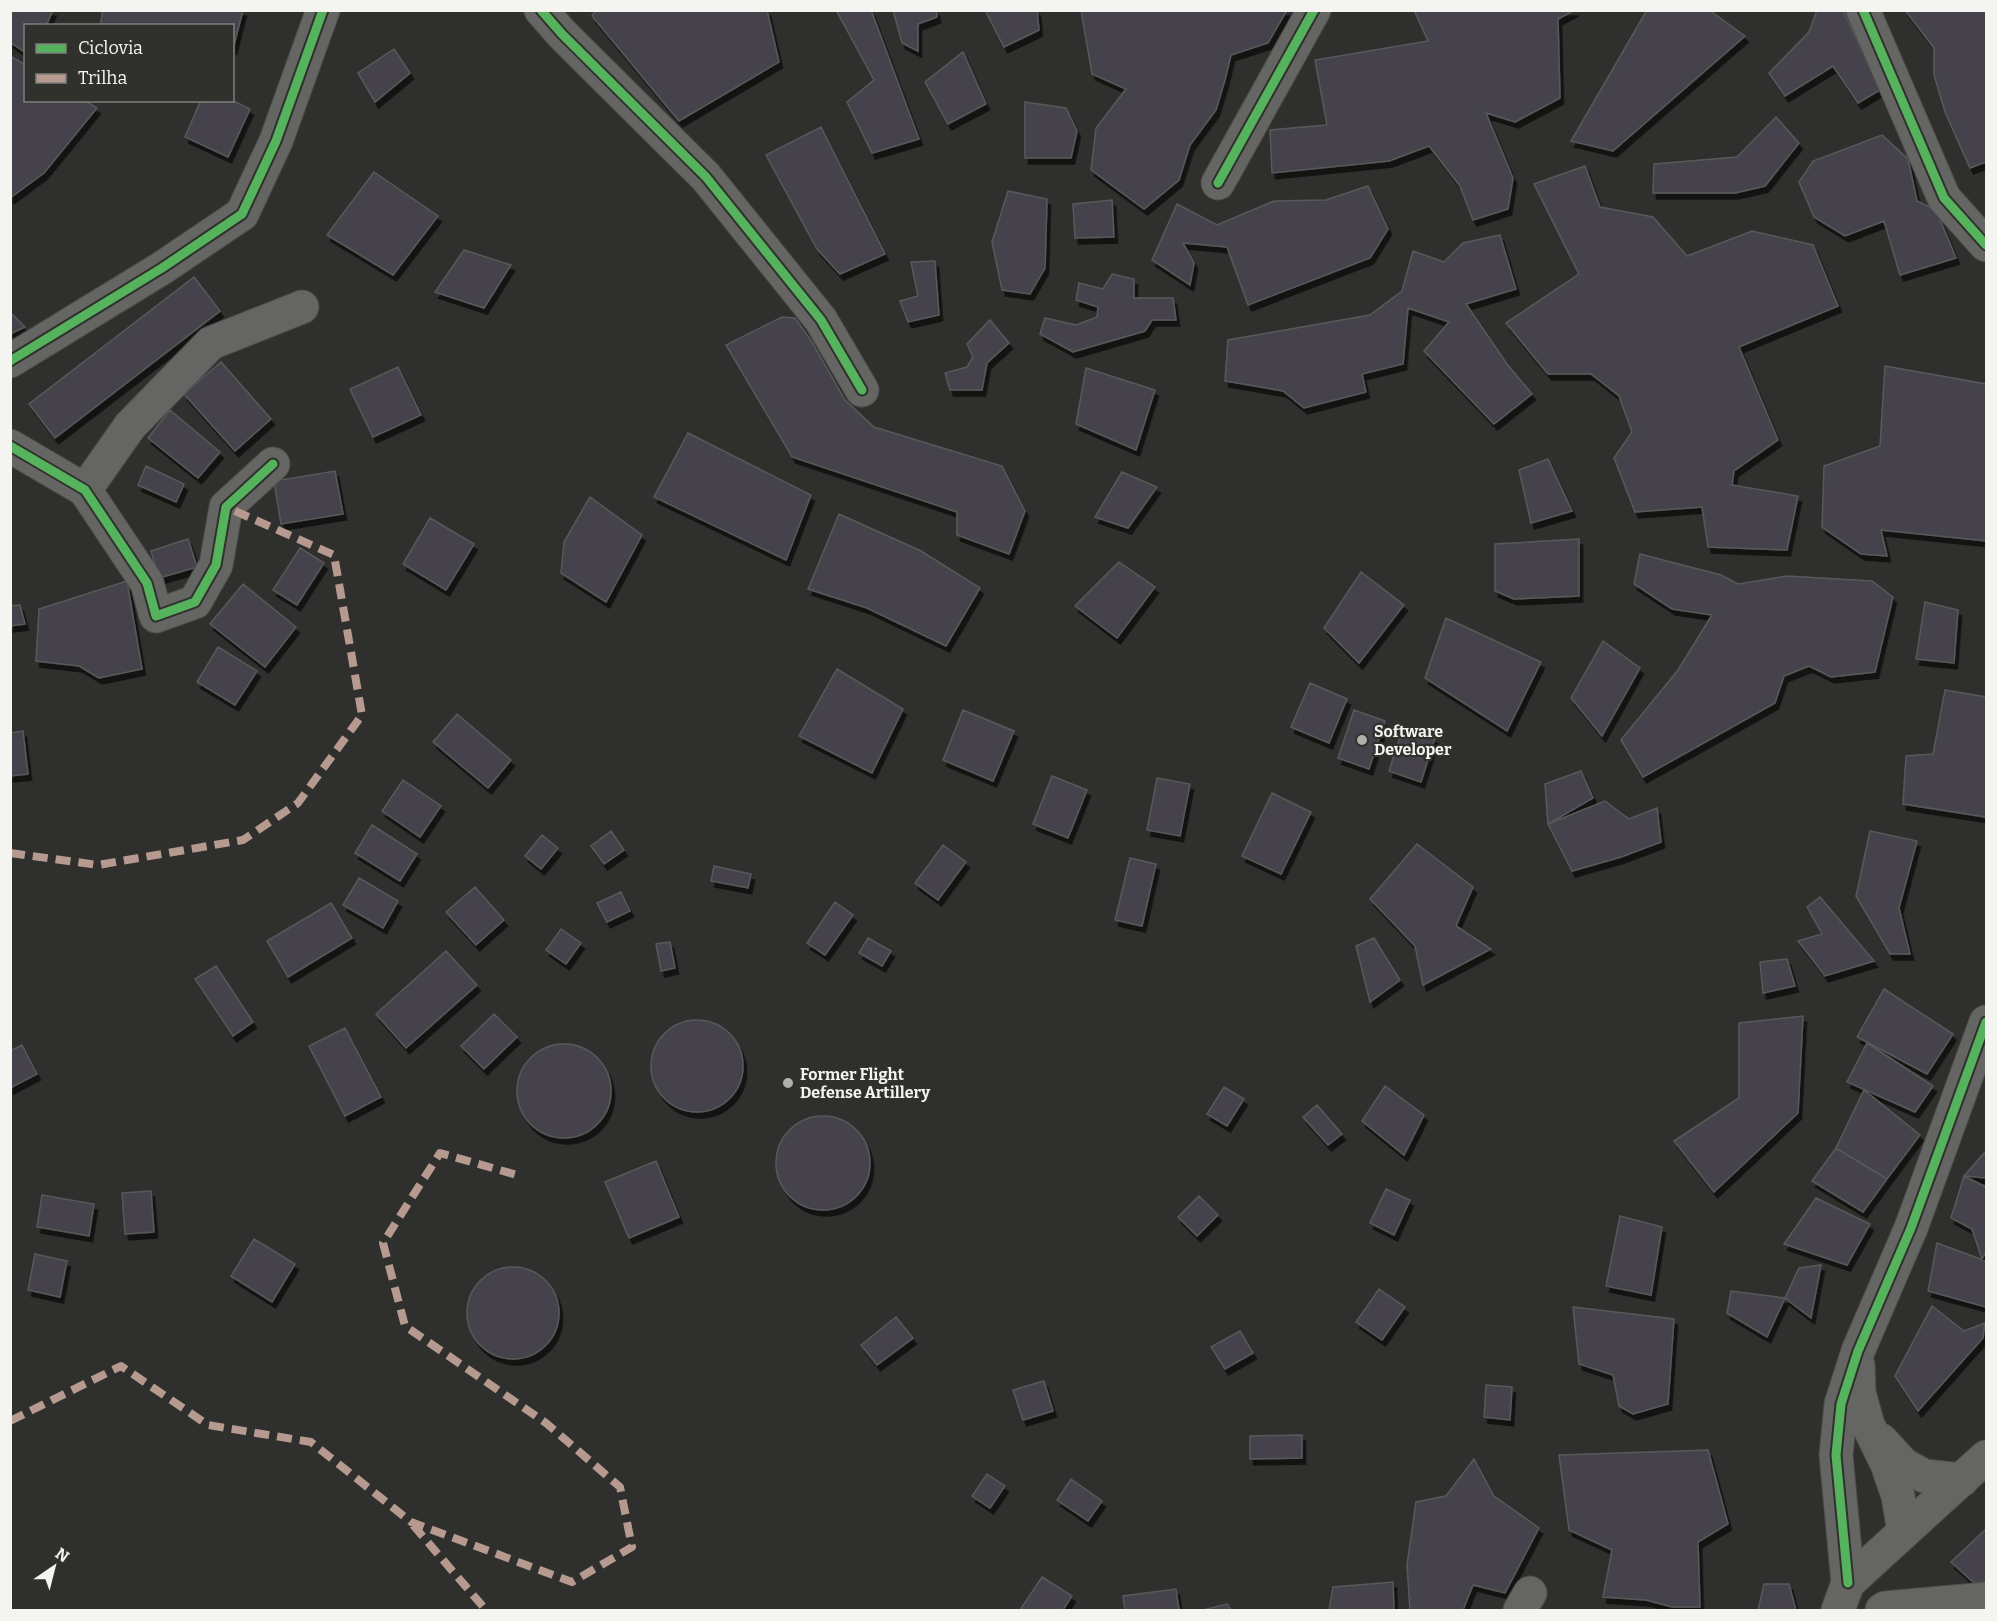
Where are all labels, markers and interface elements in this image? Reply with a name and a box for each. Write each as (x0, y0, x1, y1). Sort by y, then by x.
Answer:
legend (24, 24, 234, 102)
text: Ciclovia (78, 37, 143, 59)
text: Trilha (78, 67, 128, 89)
place label: Software Developer (1374, 722, 1452, 759)
marker: Software Developer (1355, 733, 1369, 747)
place label: Former Flight Defense Artillery (800, 1065, 930, 1102)
marker: Former Flight Defense Artillery (781, 1076, 795, 1090)
north arrow (24, 1537, 84, 1597)
text: N (52, 1544, 73, 1566)

